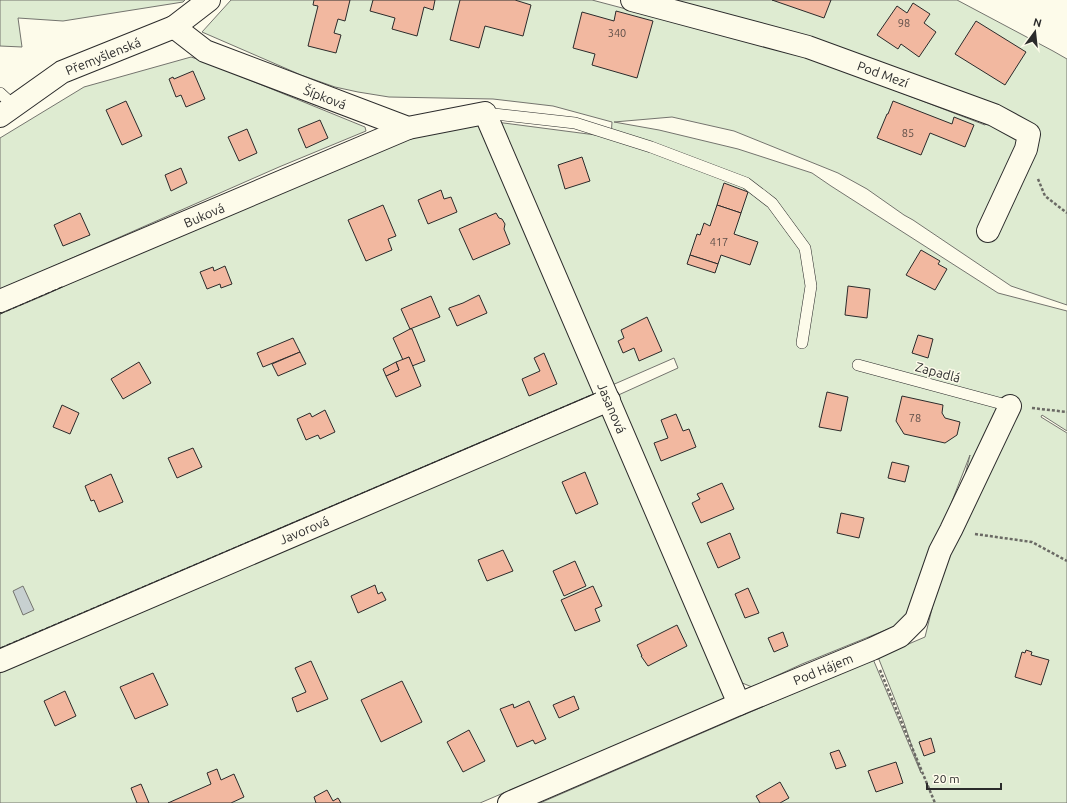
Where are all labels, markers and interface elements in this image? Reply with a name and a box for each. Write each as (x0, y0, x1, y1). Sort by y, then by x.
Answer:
north arrow (1015, 12, 1055, 52)
text: N (1032, 15, 1043, 29)
house number: 98 (898, 17, 910, 29)
house number: 340 (608, 27, 626, 39)
street label: Přemyšlenská (63, 35, 143, 77)
street label: Pod Mezí (855, 58, 911, 90)
street label: Šípková (302, 82, 348, 112)
house number: 85 (902, 127, 914, 139)
street label: Buková (182, 200, 226, 230)
house number: 417 (710, 236, 728, 248)
street label: Zapadlá (914, 359, 962, 385)
street label: Jasanová (595, 381, 629, 435)
house number: 78 (909, 412, 921, 424)
street label: Javorová (277, 513, 331, 547)
street label: Pod Hájem (791, 651, 855, 687)
scale bar (927, 765, 1001, 791)
text: 20 m (933, 772, 960, 785)

